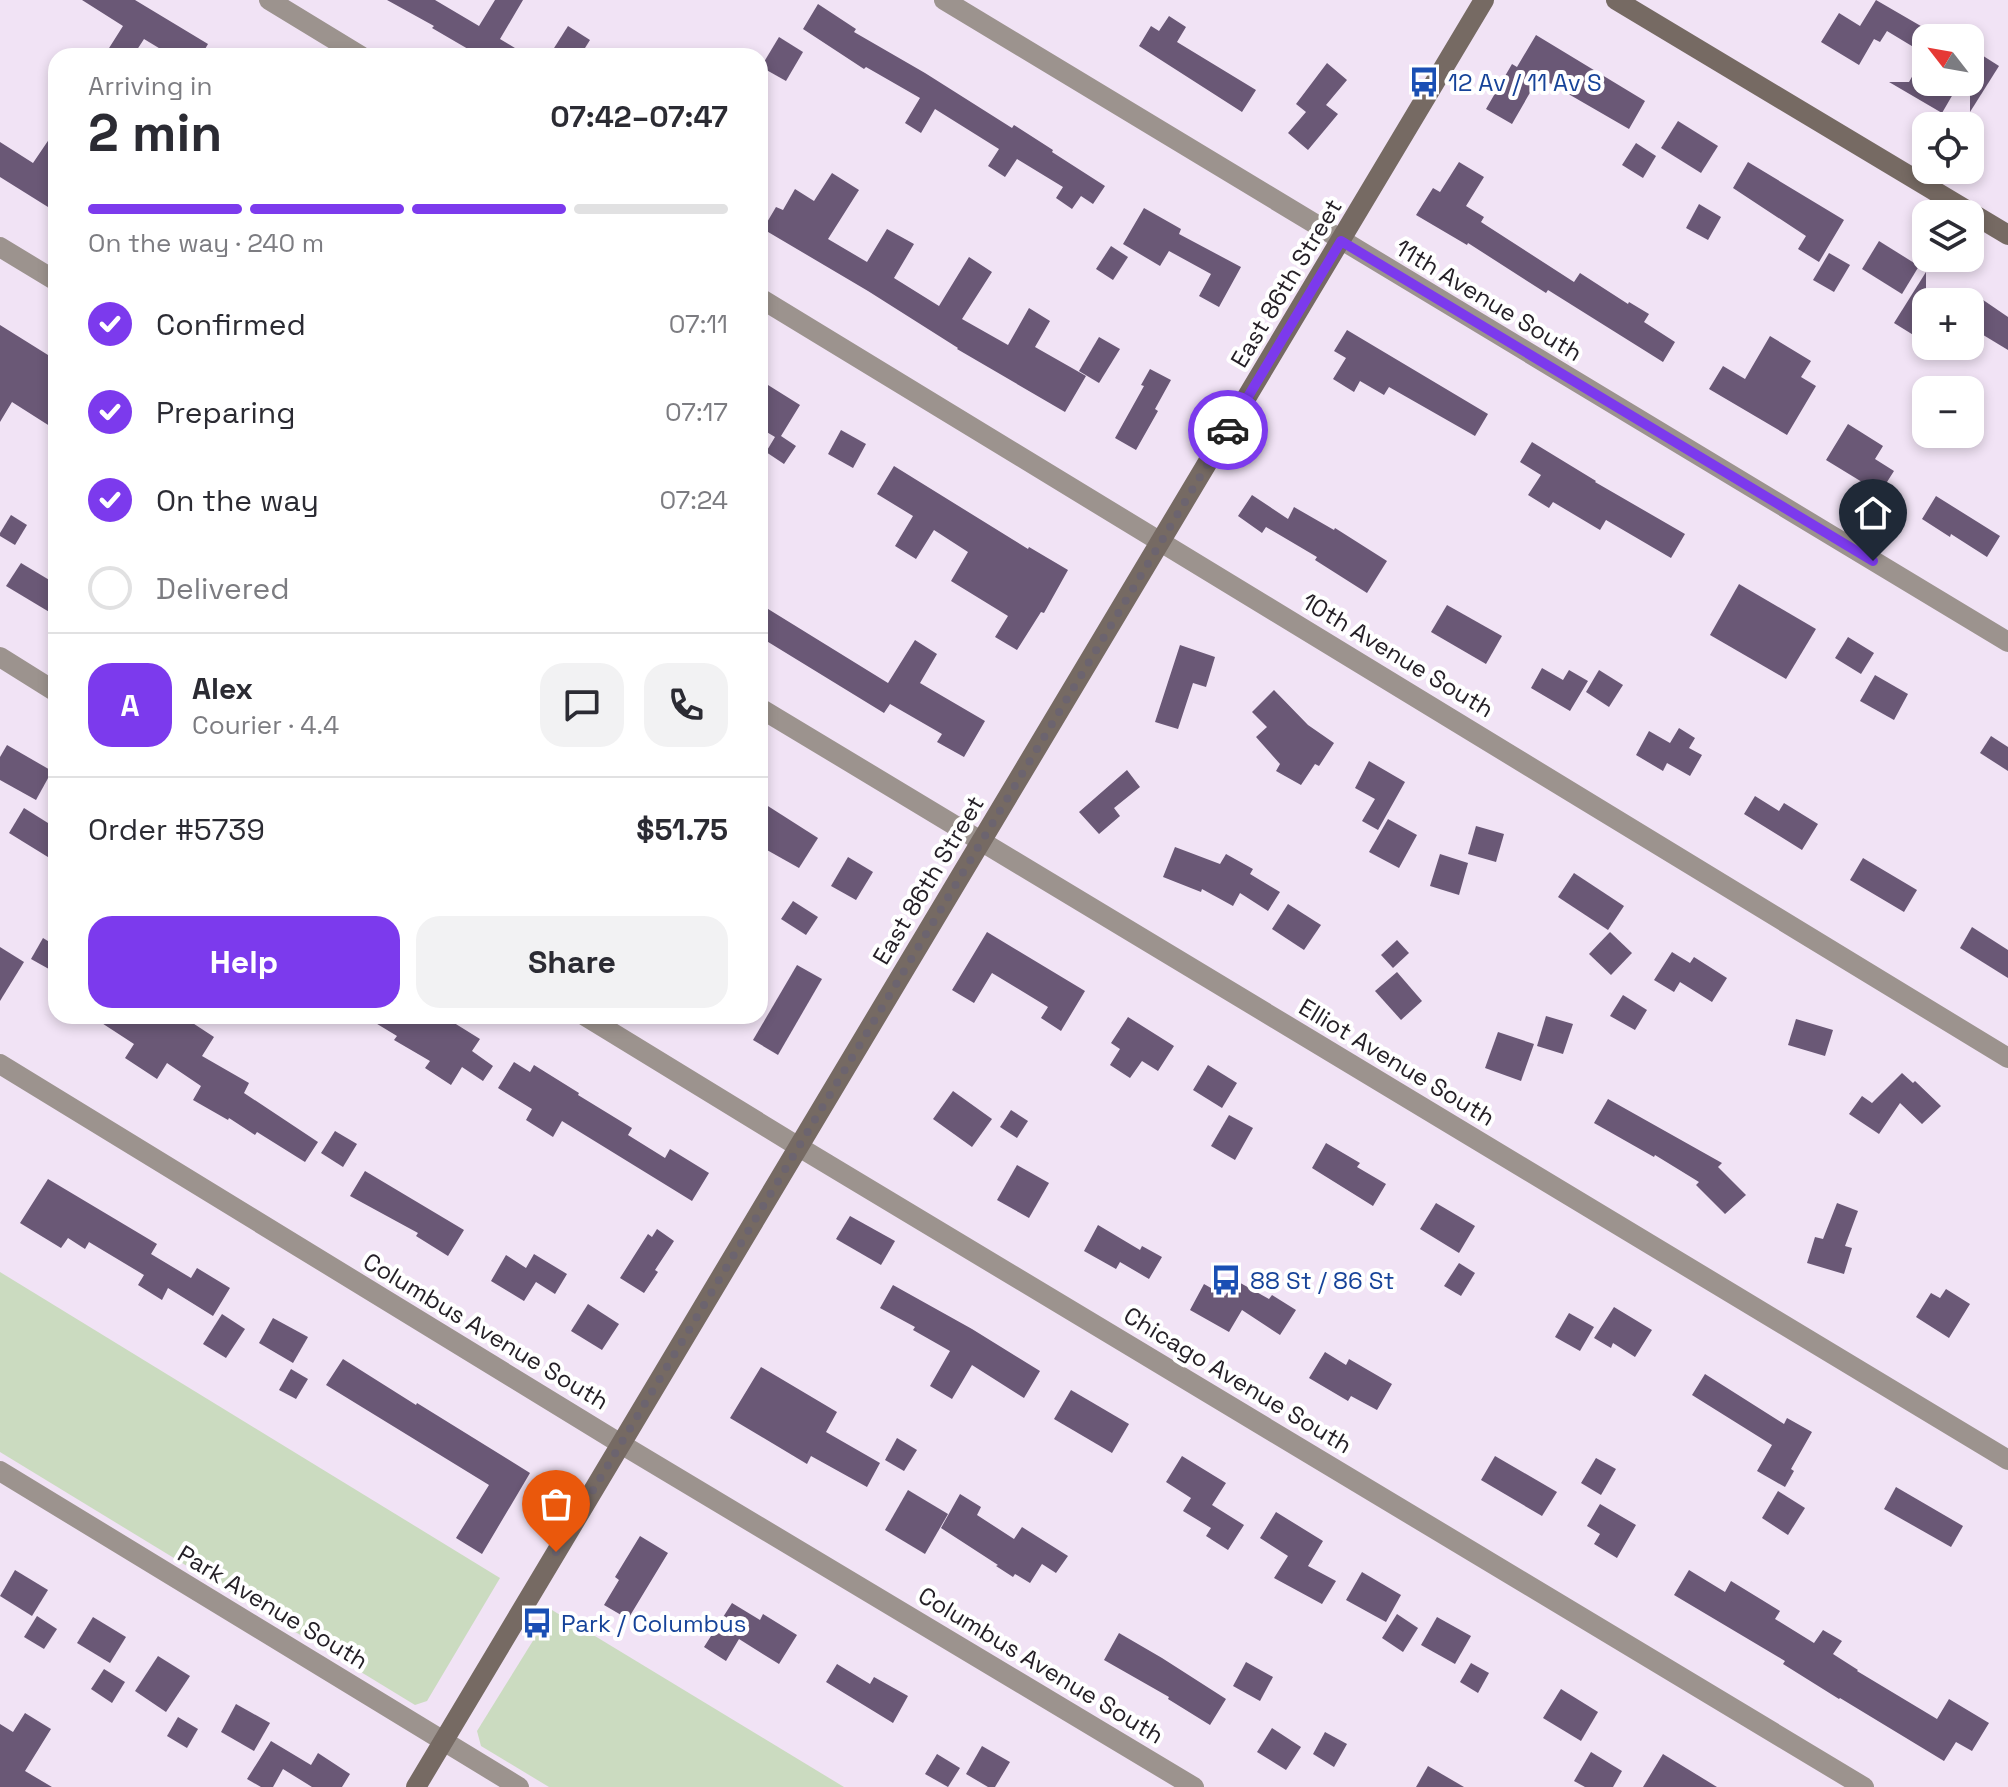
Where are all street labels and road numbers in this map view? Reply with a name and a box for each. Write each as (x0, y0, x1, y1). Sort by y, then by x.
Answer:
street label: East 86th Street (1223, 193, 1349, 373)
street label: 11th Avenue South (1390, 232, 1588, 368)
street label: 10th Avenue South (1297, 586, 1499, 724)
street label: East 86th Street (865, 790, 991, 970)
street label: Elliot Avenue South (1293, 991, 1501, 1133)
street label: Columbus Avenue South (358, 1245, 614, 1417)
street label: Chicago Avenue South (1118, 1300, 1358, 1460)
street label: Park Avenue South (172, 1538, 374, 1676)
street label: Columbus Avenue South (913, 1579, 1169, 1751)

